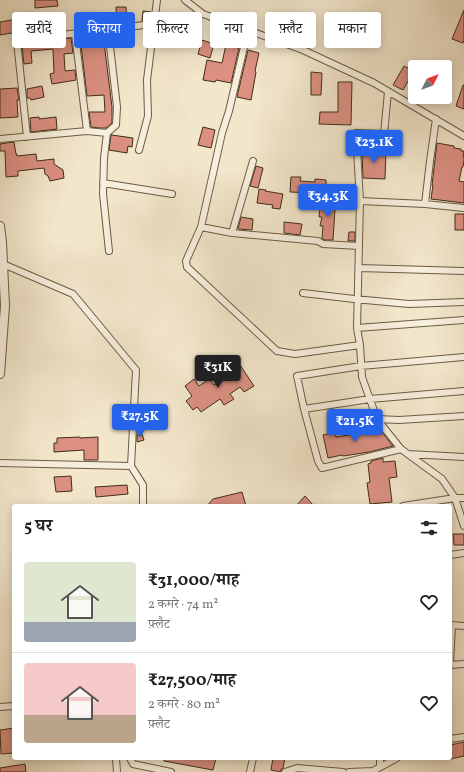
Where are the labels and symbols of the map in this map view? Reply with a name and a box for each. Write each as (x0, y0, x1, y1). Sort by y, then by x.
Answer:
north arrow (408, 60, 452, 104)
pin: ₹23.1K (341, 130, 407, 164)
pin: ₹34.3K (295, 184, 361, 218)
pin: ₹31K (194, 355, 242, 389)
pin: ₹27.5K (107, 404, 173, 438)
pin: ₹21.5K (322, 409, 388, 443)

